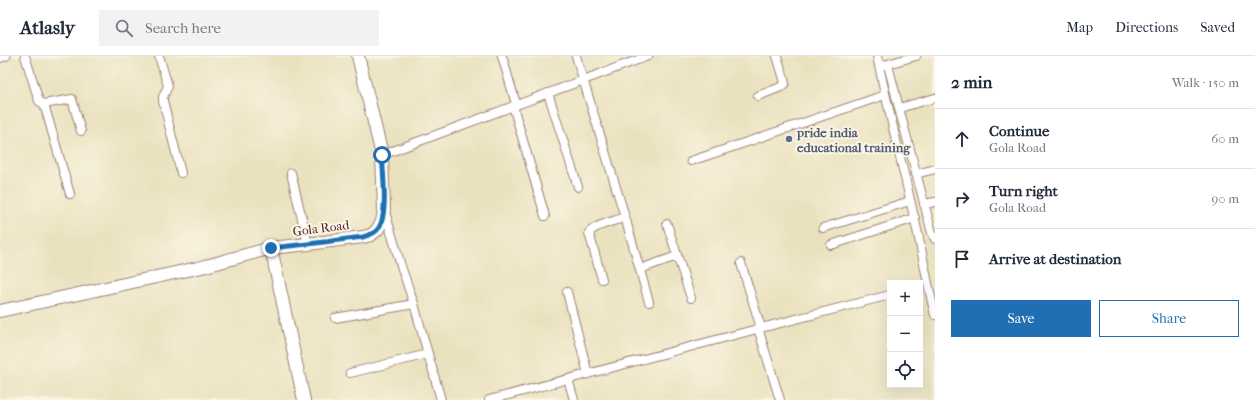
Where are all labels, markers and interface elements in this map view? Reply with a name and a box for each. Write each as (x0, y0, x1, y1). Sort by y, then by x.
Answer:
search box (99, 10, 379, 46)
text: Atlasly (20, 17, 75, 39)
icon: search (113, 17, 135, 39)
text: Search here (145, 19, 221, 37)
text: Map (1066, 19, 1093, 36)
text: Directions (1115, 19, 1178, 36)
text: Saved (1200, 19, 1235, 36)
text: 2 min (951, 72, 992, 92)
text: Walk · 150 m (1172, 75, 1239, 90)
text: Continue (989, 122, 1049, 140)
place label: pride india educational training (796, 125, 911, 156)
icon: ahead (951, 128, 973, 150)
text: 60 m (1211, 131, 1239, 146)
marker: pride india educational training (784, 134, 794, 144)
text: Gola Road (989, 140, 1046, 155)
route start (373, 146, 391, 164)
text: Turn right (989, 182, 1058, 200)
icon: right (951, 188, 973, 210)
text: 90 m (1211, 191, 1239, 206)
text: Gola Road (989, 200, 1046, 215)
street label: Gola Road (292, 217, 351, 239)
route end (262, 239, 280, 257)
icon: arrive (951, 248, 973, 270)
text: Arrive at destination (989, 250, 1121, 268)
map controls (887, 280, 923, 388)
button: + (887, 280, 923, 316)
button: Save (951, 300, 1091, 337)
button: Share (1099, 300, 1239, 337)
button: − (887, 316, 923, 352)
button: locate (887, 352, 923, 388)

